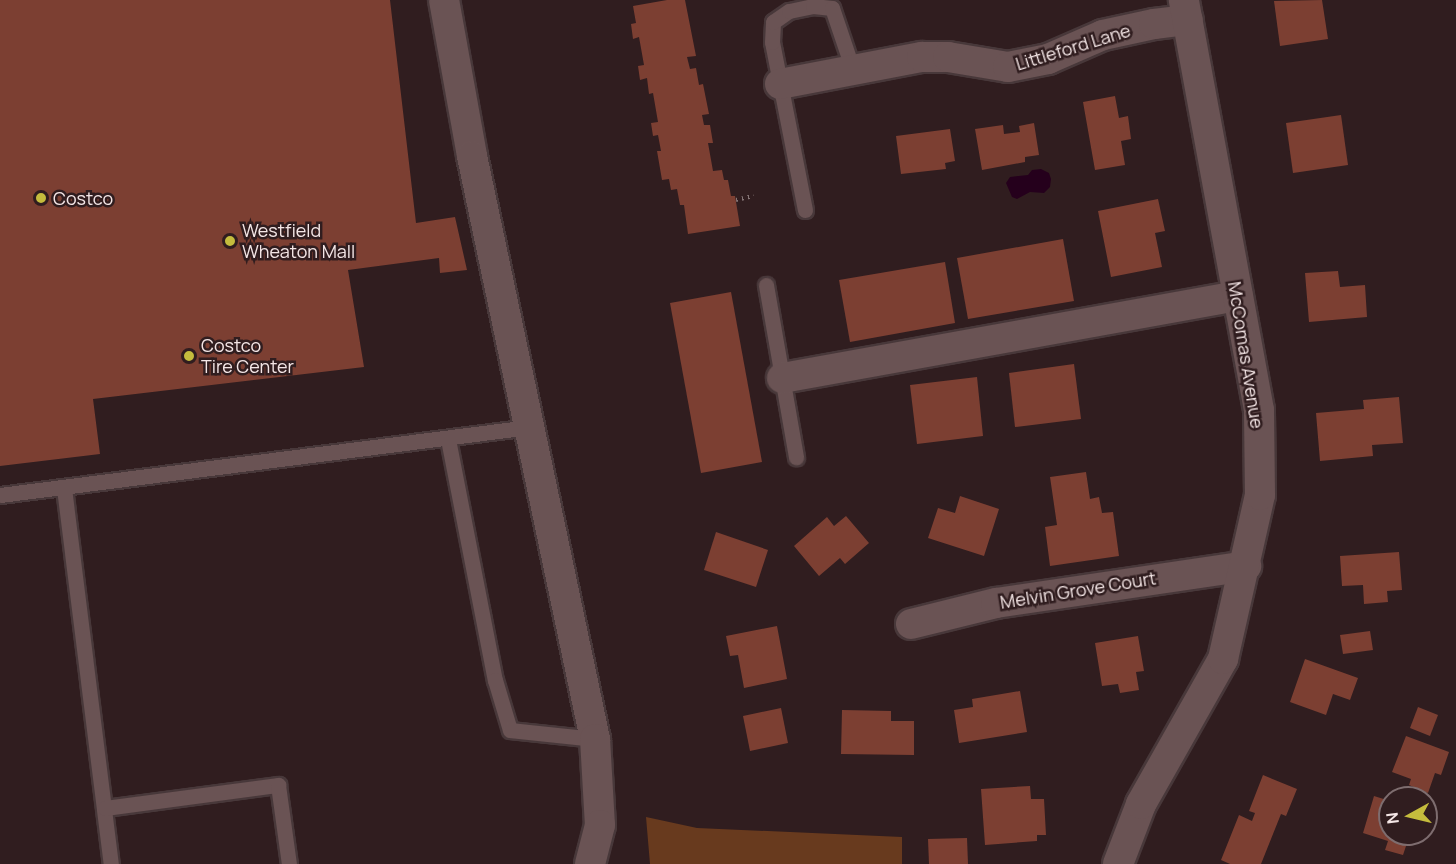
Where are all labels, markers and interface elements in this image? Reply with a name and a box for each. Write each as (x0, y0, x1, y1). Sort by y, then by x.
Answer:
street label: Littleford Lane (1013, 19, 1133, 75)
place label: Costco (53, 187, 113, 209)
marker: Costco (34, 191, 48, 205)
place label: Westfield Wheaton Mall (242, 220, 355, 262)
marker: Westfield Wheaton Mall (223, 234, 237, 248)
street label: McComas Avenue (1224, 280, 1268, 430)
place label: Costco Tire Center (201, 335, 294, 378)
marker: Costco Tire Center (182, 349, 196, 363)
street label: Melvin Grove Court (998, 567, 1158, 613)
north arrow (1378, 786, 1438, 846)
text: N (1380, 811, 1404, 825)

